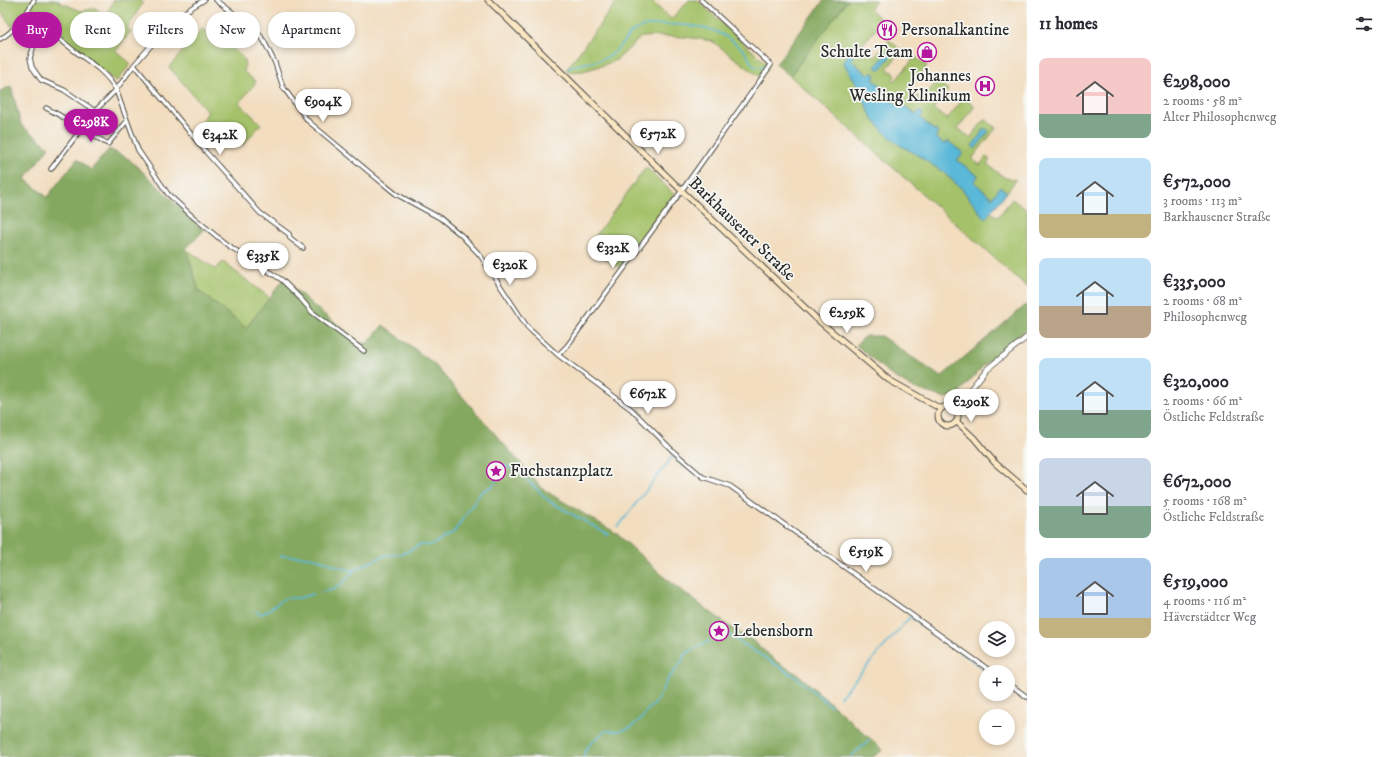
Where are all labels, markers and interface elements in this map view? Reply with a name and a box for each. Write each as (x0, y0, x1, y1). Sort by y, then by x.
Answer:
chip: Buy (12, 12, 62, 48)
chip: Rent (70, 12, 125, 48)
chip: Filters (133, 12, 198, 48)
chip: New (206, 12, 260, 48)
chip: Apartment (268, 12, 355, 48)
text: 11 homes (1039, 13, 1098, 35)
icon: filters (1353, 13, 1375, 35)
restaurant icon: Personalkantine (876, 19, 898, 41)
place label: Personalkantine (901, 19, 1009, 41)
place label: Schulte Team (820, 41, 913, 63)
shop icon: Schulte Team (916, 41, 938, 63)
place label: Johannes Wesling Klinikum (848, 65, 971, 107)
text: €298,000 (1163, 71, 1230, 93)
icon: home (1071, 74, 1119, 122)
hospital icon: Johannes Wesling Klinikum (974, 75, 996, 97)
pin: €904K (295, 89, 351, 123)
text: 2 rooms · 58 m² (1163, 93, 1242, 109)
text: €904K (304, 94, 342, 110)
pin: €298K (63, 109, 119, 143)
text: Alter Philosophenweg (1163, 109, 1276, 125)
text: €298K (73, 114, 109, 130)
pin: €572K (630, 121, 686, 155)
pin: €342K (192, 122, 248, 156)
text: €572K (640, 126, 676, 142)
text: €342K (202, 127, 238, 143)
text: €572,000 (1163, 171, 1231, 193)
street label: Barkhausener Straße (684, 172, 800, 286)
icon: home (1071, 174, 1119, 222)
text: 3 rooms · 113 m² (1163, 193, 1242, 209)
text: Barkhausener Straße (1163, 209, 1271, 225)
pin: €332K (585, 235, 641, 269)
text: €332K (597, 240, 629, 256)
pin: €335K (235, 243, 291, 277)
text: €335K (247, 248, 279, 264)
pin: €320K (482, 252, 538, 286)
text: €320K (493, 257, 527, 273)
text: €335,000 (1163, 271, 1226, 293)
icon: home (1071, 274, 1119, 322)
text: 2 rooms · 68 m² (1163, 293, 1242, 309)
pin: €259K (819, 300, 875, 334)
text: €259K (829, 305, 865, 321)
text: Philosophenweg (1163, 309, 1247, 325)
text: €320,000 (1163, 371, 1229, 393)
icon: home (1071, 374, 1119, 422)
pin: €672K (620, 381, 676, 415)
text: €672K (630, 386, 666, 402)
pin: €290K (943, 389, 999, 423)
text: 2 rooms · 66 m² (1163, 393, 1242, 409)
text: €290K (953, 394, 989, 410)
text: Östliche Feldstraße (1163, 409, 1264, 425)
place icon: Fuchstanzplatz (485, 460, 507, 482)
place label: Fuchstanzplatz (510, 460, 613, 482)
text: €672,000 (1163, 471, 1231, 493)
icon: home (1071, 474, 1119, 522)
text: 5 rooms · 168 m² (1163, 493, 1247, 509)
text: Östliche Feldstraße (1163, 509, 1264, 525)
pin: €519K (838, 539, 894, 573)
text: €519K (849, 544, 883, 560)
text: €519,000 (1163, 571, 1228, 593)
icon: home (1071, 574, 1119, 622)
text: 4 rooms · 116 m² (1163, 593, 1246, 609)
text: Häverstädter Weg (1163, 609, 1256, 625)
place icon: Lebensborn (708, 620, 730, 642)
place label: Lebensborn (733, 620, 813, 642)
map controls (979, 621, 1015, 745)
button: layers (979, 621, 1015, 657)
button: + (979, 665, 1015, 701)
button: − (979, 709, 1015, 745)

